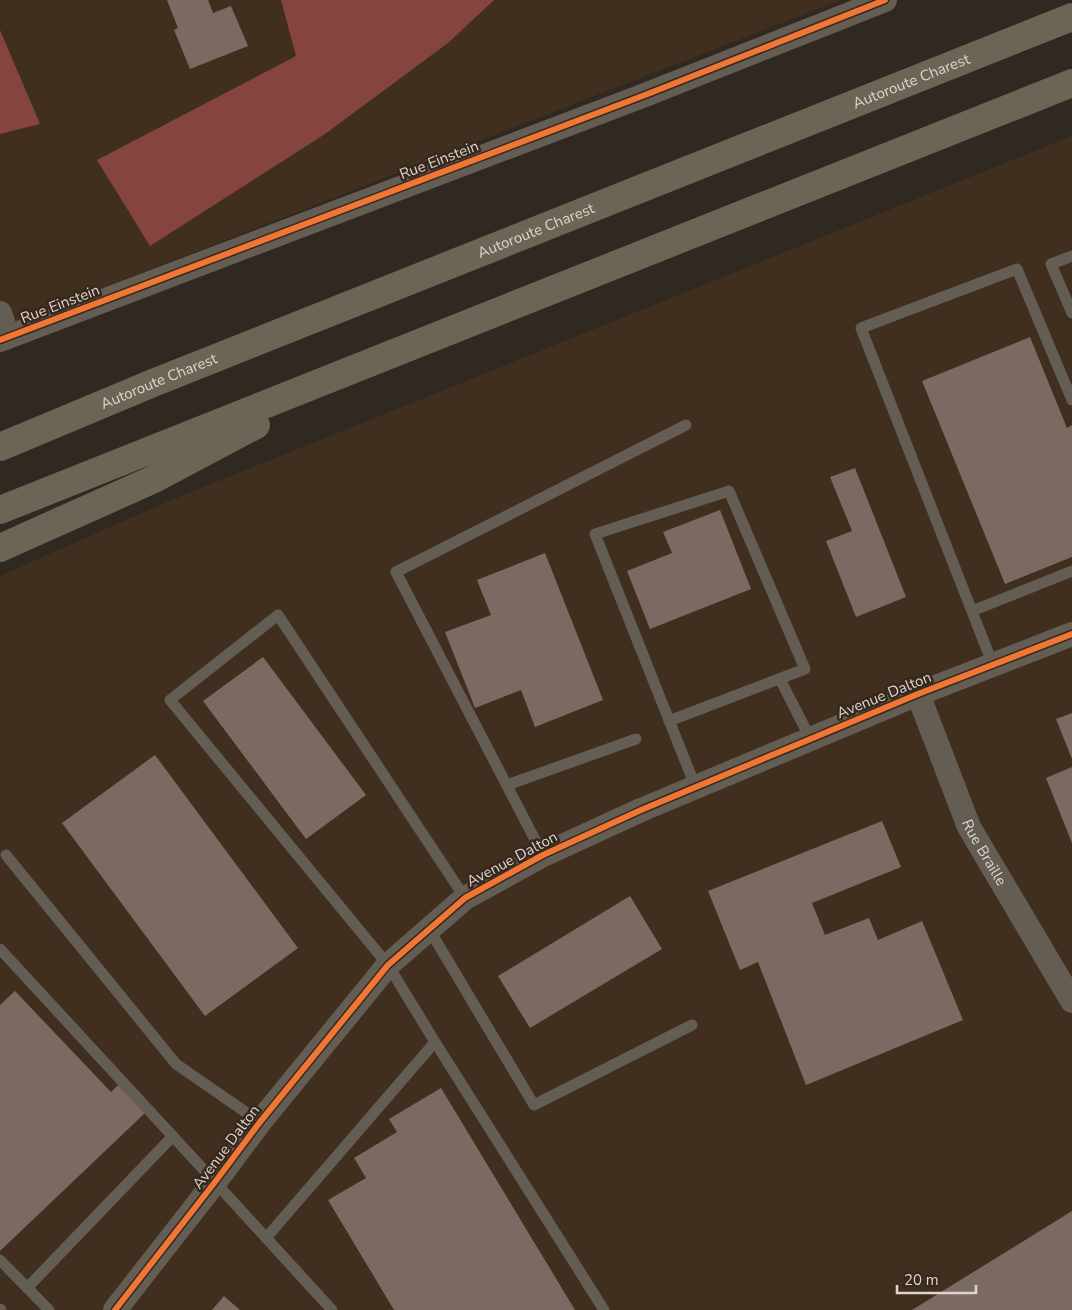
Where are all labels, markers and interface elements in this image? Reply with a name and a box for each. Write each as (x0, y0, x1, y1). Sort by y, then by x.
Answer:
street label: Autoroute Charest (850, 48, 973, 113)
street label: Rue Einstein (397, 136, 481, 184)
street label: Autoroute Charest (474, 198, 598, 263)
street label: Rue Einstein (18, 280, 102, 328)
street label: Autoroute Charest (98, 348, 221, 414)
street label: Avenue Dalton (834, 667, 934, 723)
street label: Rue Braille (957, 816, 1012, 889)
street label: Avenue Dalton (463, 827, 561, 891)
street label: Avenue Dalton (188, 1101, 264, 1193)
scale bar (897, 1262, 976, 1294)
text: 20 m (904, 1270, 939, 1290)

